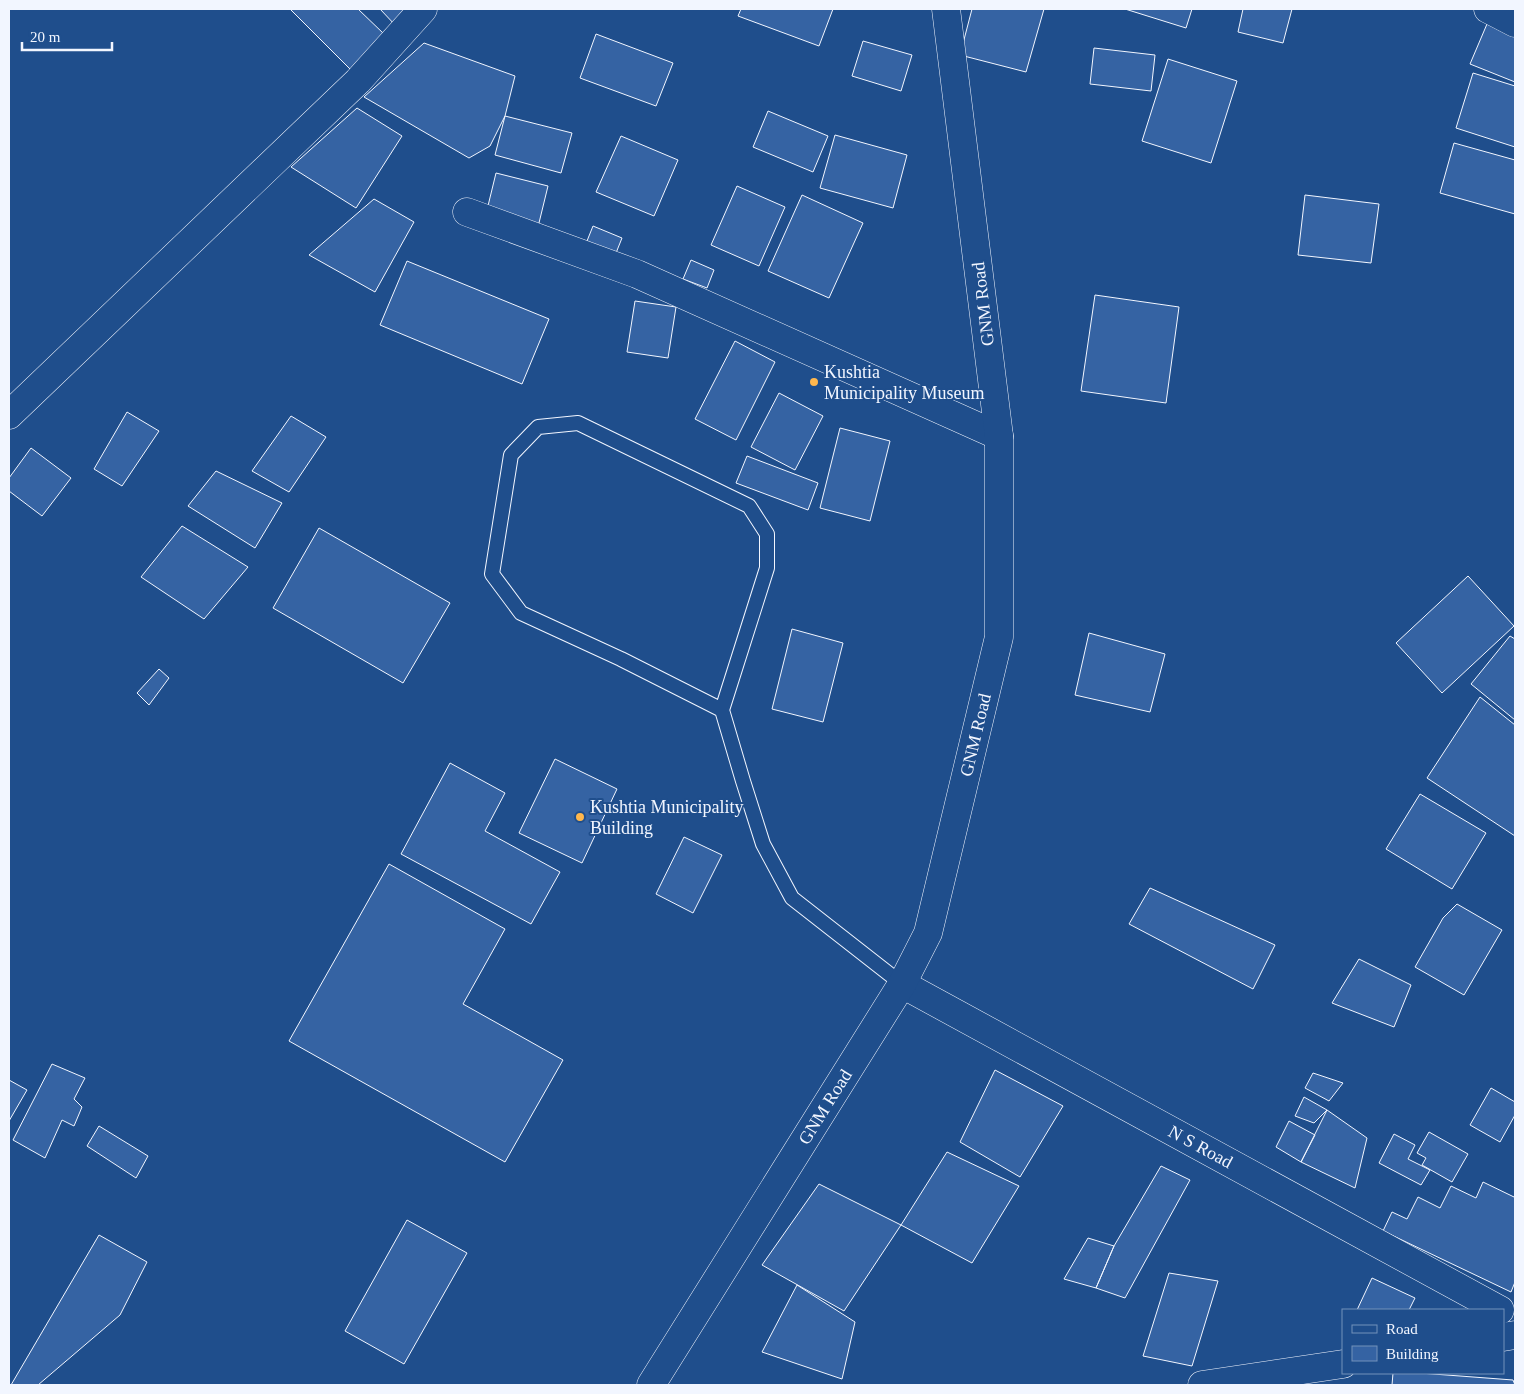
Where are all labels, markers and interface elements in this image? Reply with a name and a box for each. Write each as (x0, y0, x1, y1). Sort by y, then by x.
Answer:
scale bar (22, 20, 112, 52)
text: 20 m (30, 29, 61, 45)
street label: GNM Road (968, 261, 998, 347)
place label: Kushtia Municipality Museum (824, 362, 985, 403)
marker: Kushtia Municipality Museum (808, 376, 820, 388)
street label: GNM Road (956, 692, 995, 778)
place label: Kushtia Municipality Building (590, 797, 743, 838)
marker: Kushtia Municipality Building (574, 811, 586, 823)
street label: GNM Road (794, 1066, 856, 1148)
street label: N S Road (1165, 1121, 1236, 1172)
legend (1342, 1309, 1504, 1374)
text: Road (1386, 1321, 1418, 1337)
text: Building (1386, 1346, 1439, 1362)

